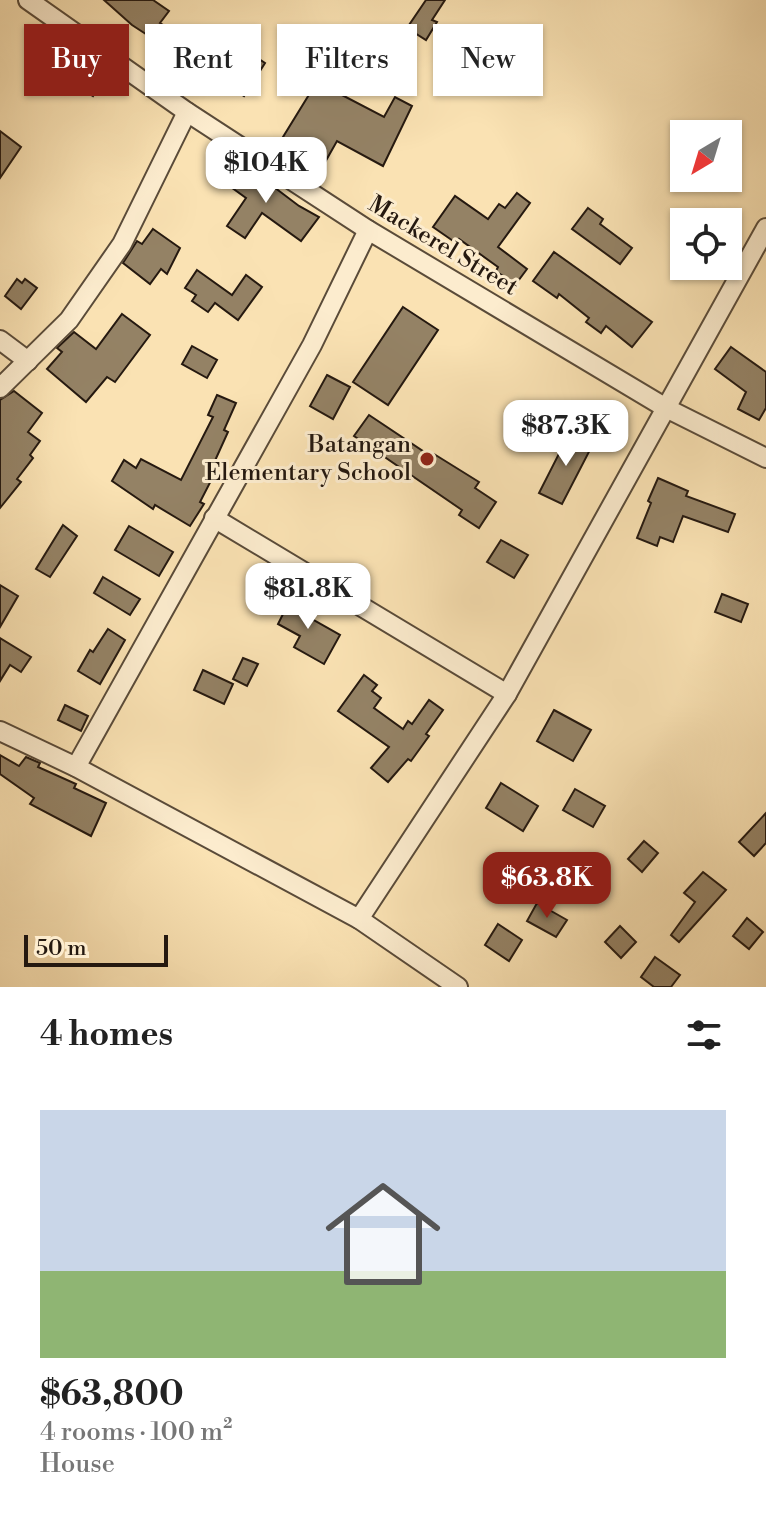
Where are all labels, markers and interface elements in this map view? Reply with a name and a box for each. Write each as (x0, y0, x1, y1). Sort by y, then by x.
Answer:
chip: Buy (24, 24, 129, 96)
chip: Rent (145, 24, 261, 96)
chip: Filters (277, 24, 417, 96)
chip: New (433, 24, 543, 96)
north arrow (670, 120, 742, 192)
map controls (670, 120, 742, 280)
pin: $104K (210, 137, 322, 205)
text: $104K (224, 147, 308, 179)
street label: Mackerel Street (363, 190, 524, 303)
button: locate (670, 208, 742, 280)
pin: $87.3K (501, 400, 631, 468)
text: $87.3K (521, 410, 611, 442)
place label: Batangan Elementary School (205, 430, 411, 488)
marker: Batangan Elementary School (418, 450, 436, 468)
pin: $81.8K (243, 563, 373, 631)
text: $81.8K (263, 573, 353, 605)
pin: $63.8K (482, 852, 612, 920)
text: $63.8K (501, 862, 593, 894)
scale bar (24, 931, 168, 967)
text: 50 m (36, 935, 87, 962)
icon: filters (682, 1013, 726, 1057)
text: 4 homes (40, 1014, 173, 1056)
icon: home (311, 1162, 455, 1306)
text: $63,800 (40, 1374, 184, 1416)
text: 4 rooms · 100 m² (40, 1416, 232, 1448)
text: House (40, 1448, 115, 1480)

